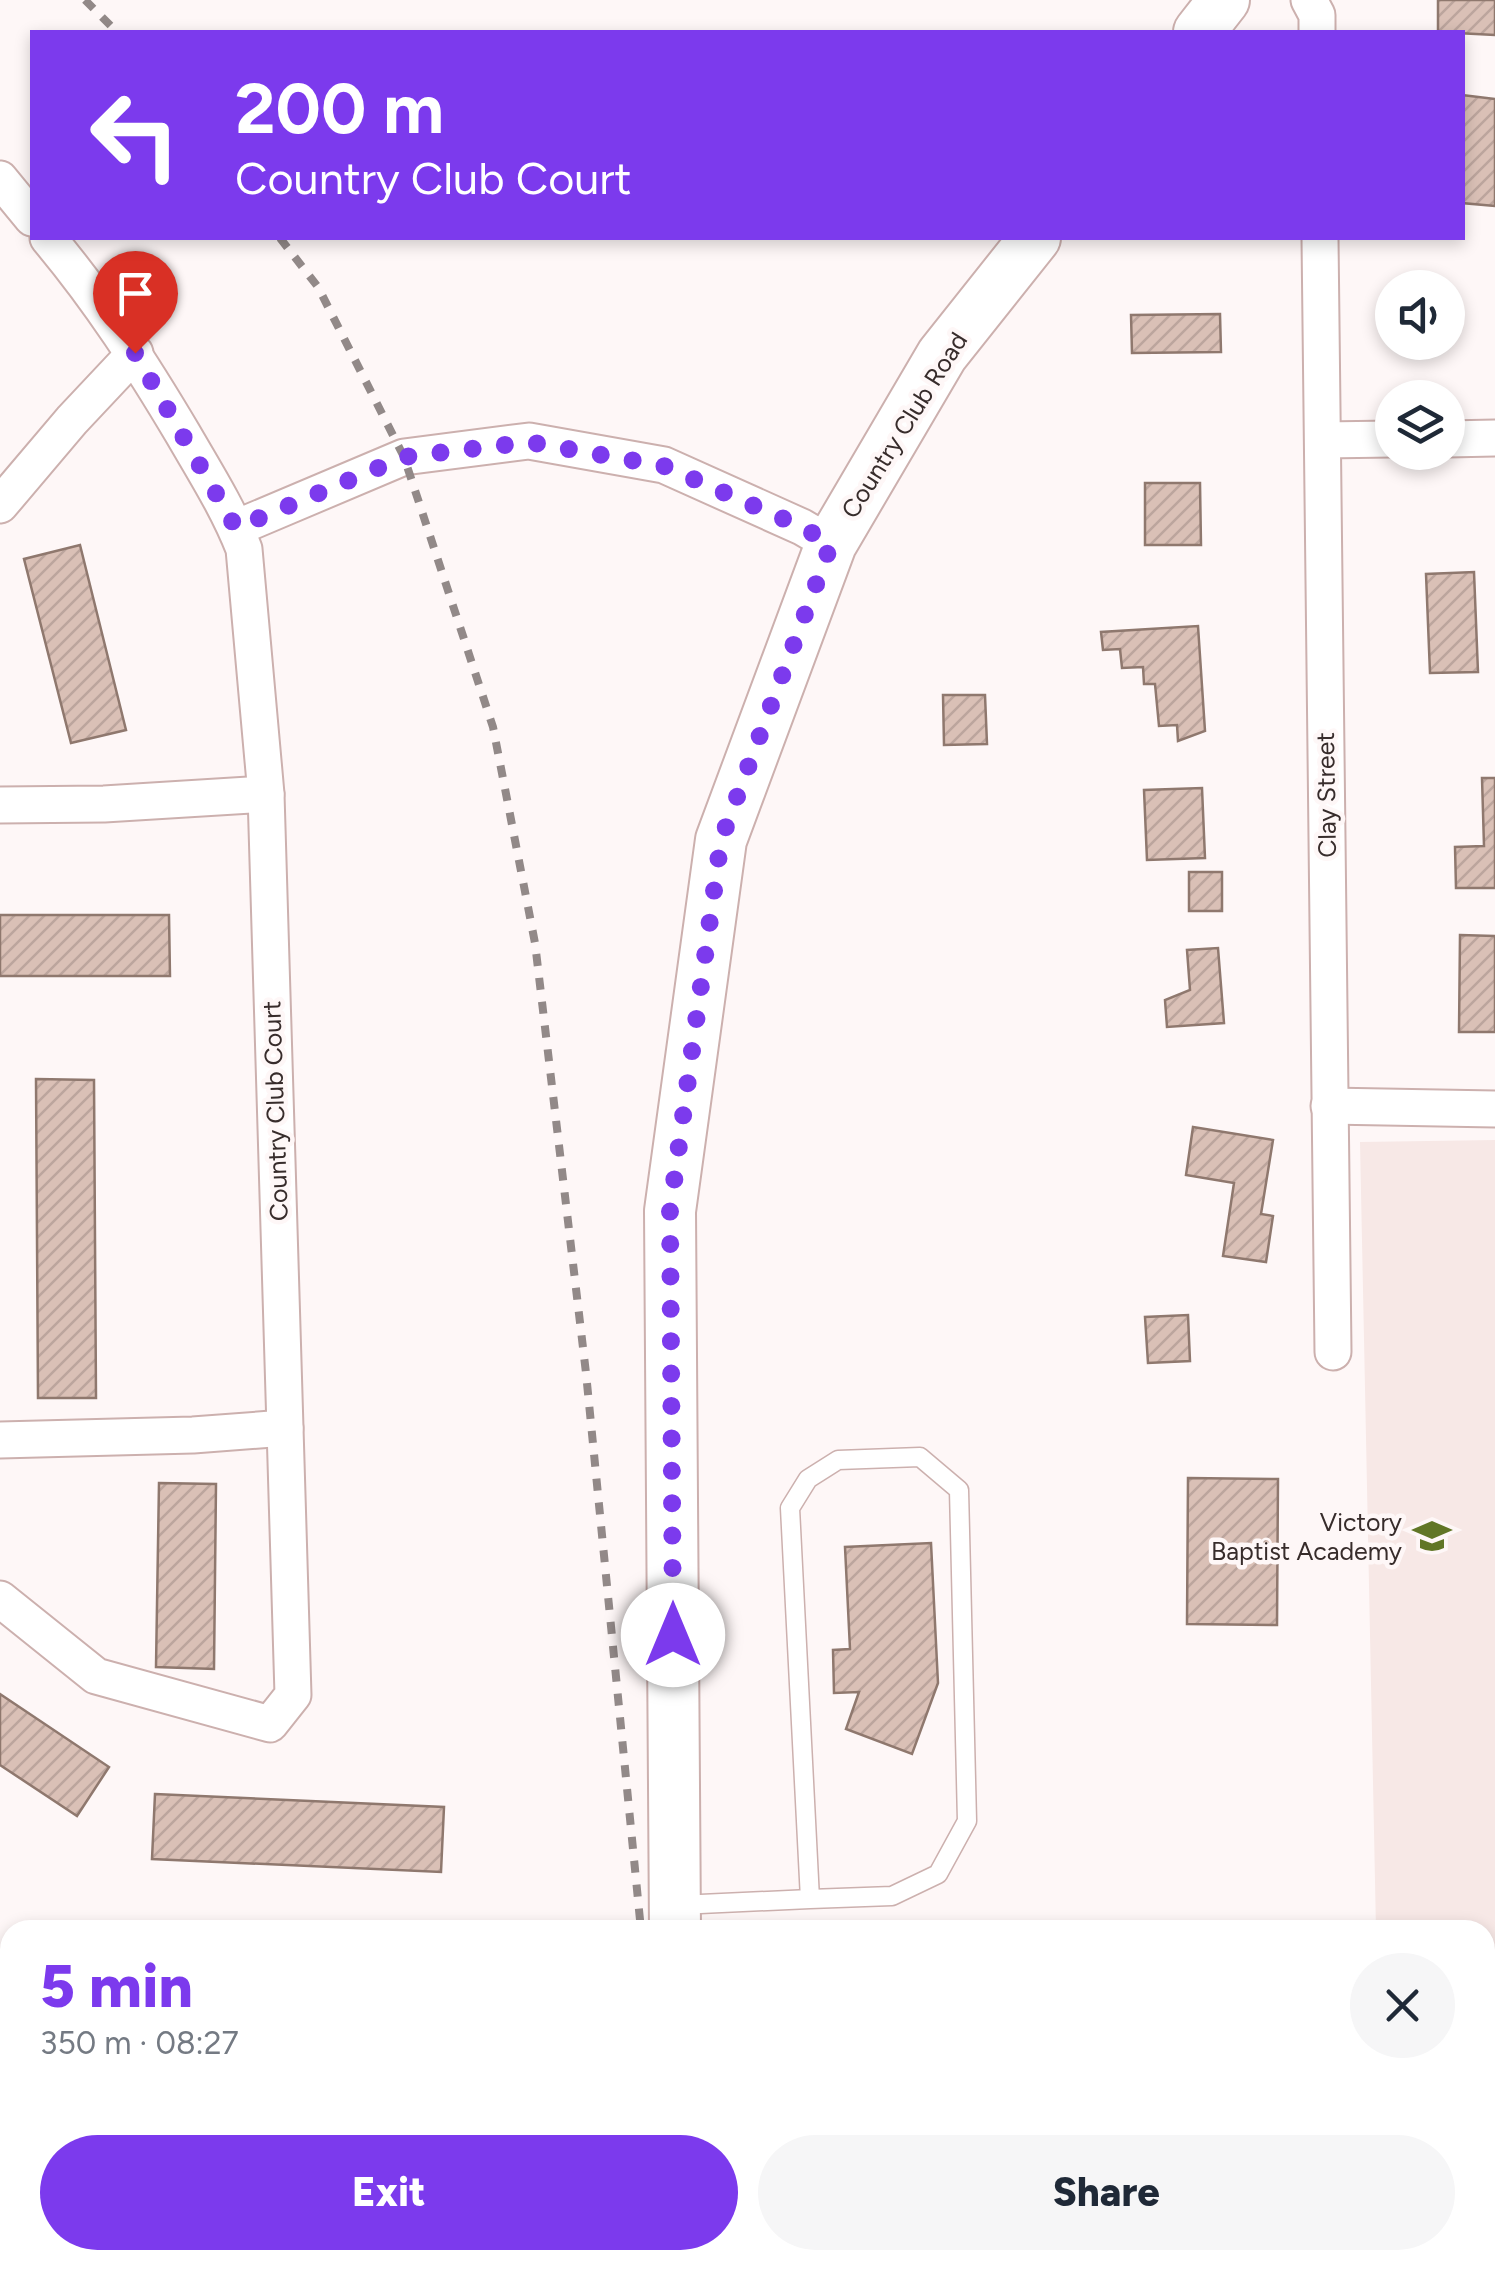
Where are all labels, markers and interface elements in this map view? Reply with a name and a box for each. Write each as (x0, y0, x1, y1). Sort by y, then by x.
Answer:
text: 200 m (235, 66, 444, 151)
icon: left (70, 70, 200, 200)
text: Country Club Court (235, 151, 632, 205)
pin (93, 251, 178, 354)
icon: arrive (108, 266, 163, 321)
map controls (1375, 270, 1465, 470)
button: sound (1375, 270, 1465, 360)
street label: Country Club Road (835, 327, 973, 523)
button: layers (1375, 380, 1465, 470)
street label: Clay Street (1310, 732, 1342, 858)
street label: Country Club Court (256, 1000, 294, 1222)
place label: Victory Baptist Academy (1211, 1507, 1402, 1566)
school or university icon: Victory Baptist Academy (1411, 1515, 1453, 1557)
position arrow (621, 1583, 725, 1687)
text: 5 min (40, 1950, 193, 2022)
button: close (1350, 1953, 1455, 2058)
text: 350 m · 08:27 (40, 2024, 239, 2062)
button: Exit (40, 2135, 738, 2250)
button: Share (758, 2135, 1455, 2250)

